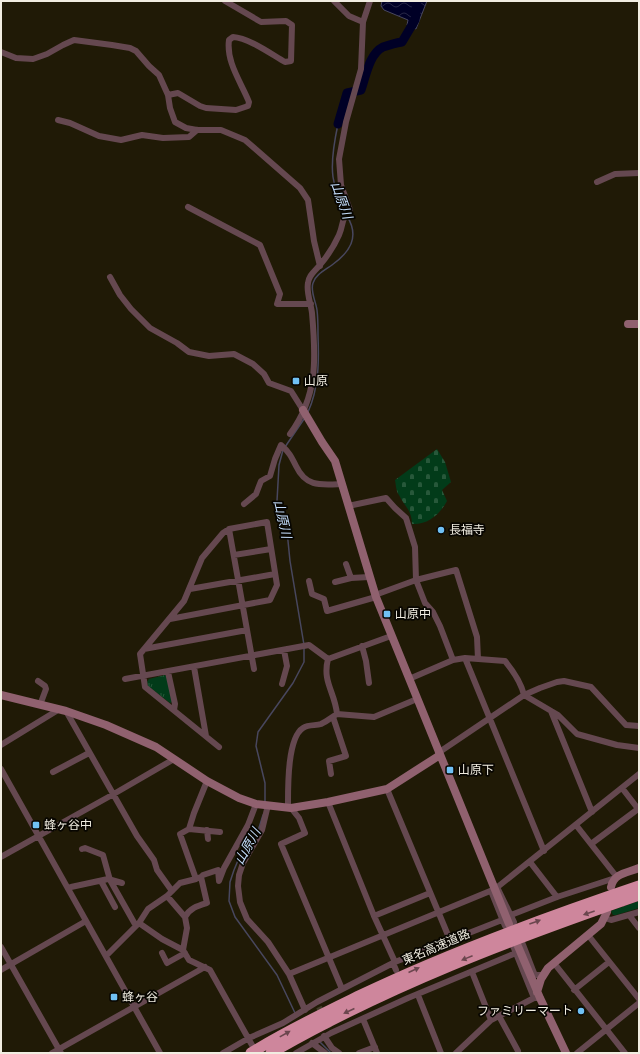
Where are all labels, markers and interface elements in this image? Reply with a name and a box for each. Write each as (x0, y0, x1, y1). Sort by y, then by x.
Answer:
water label: 山原川 (328, 179, 357, 223)
place label: 山原 (304, 373, 328, 388)
marker: 山原 (291, 376, 301, 386)
water label: 山原川 (271, 498, 296, 542)
place label: 長福寺 (449, 522, 485, 537)
marker: 長福寺 (436, 525, 446, 535)
place label: 山原中 (395, 606, 431, 621)
marker: 山原中 (382, 609, 392, 619)
place label: 山原下 (458, 762, 494, 777)
marker: 山原下 (445, 765, 455, 775)
place label: 蜂ヶ谷中 (44, 817, 92, 832)
marker: 蜂ヶ谷中 (31, 820, 41, 830)
water label: 山原川 (231, 823, 264, 867)
one-way arrow (583, 910, 595, 916)
one-way arrow (529, 919, 541, 925)
street label: 東名高速道路 (400, 926, 472, 968)
one-way arrow (462, 955, 473, 961)
one-way arrow (409, 967, 420, 973)
place label: 蜂ヶ谷 (122, 989, 158, 1004)
marker: 蜂ヶ谷 (109, 992, 119, 1002)
place label: ファミリーマート (477, 1003, 573, 1018)
marker: ファミリーマート (576, 1006, 586, 1016)
one-way arrow (343, 1008, 354, 1014)
one-way arrow (279, 1031, 291, 1037)

